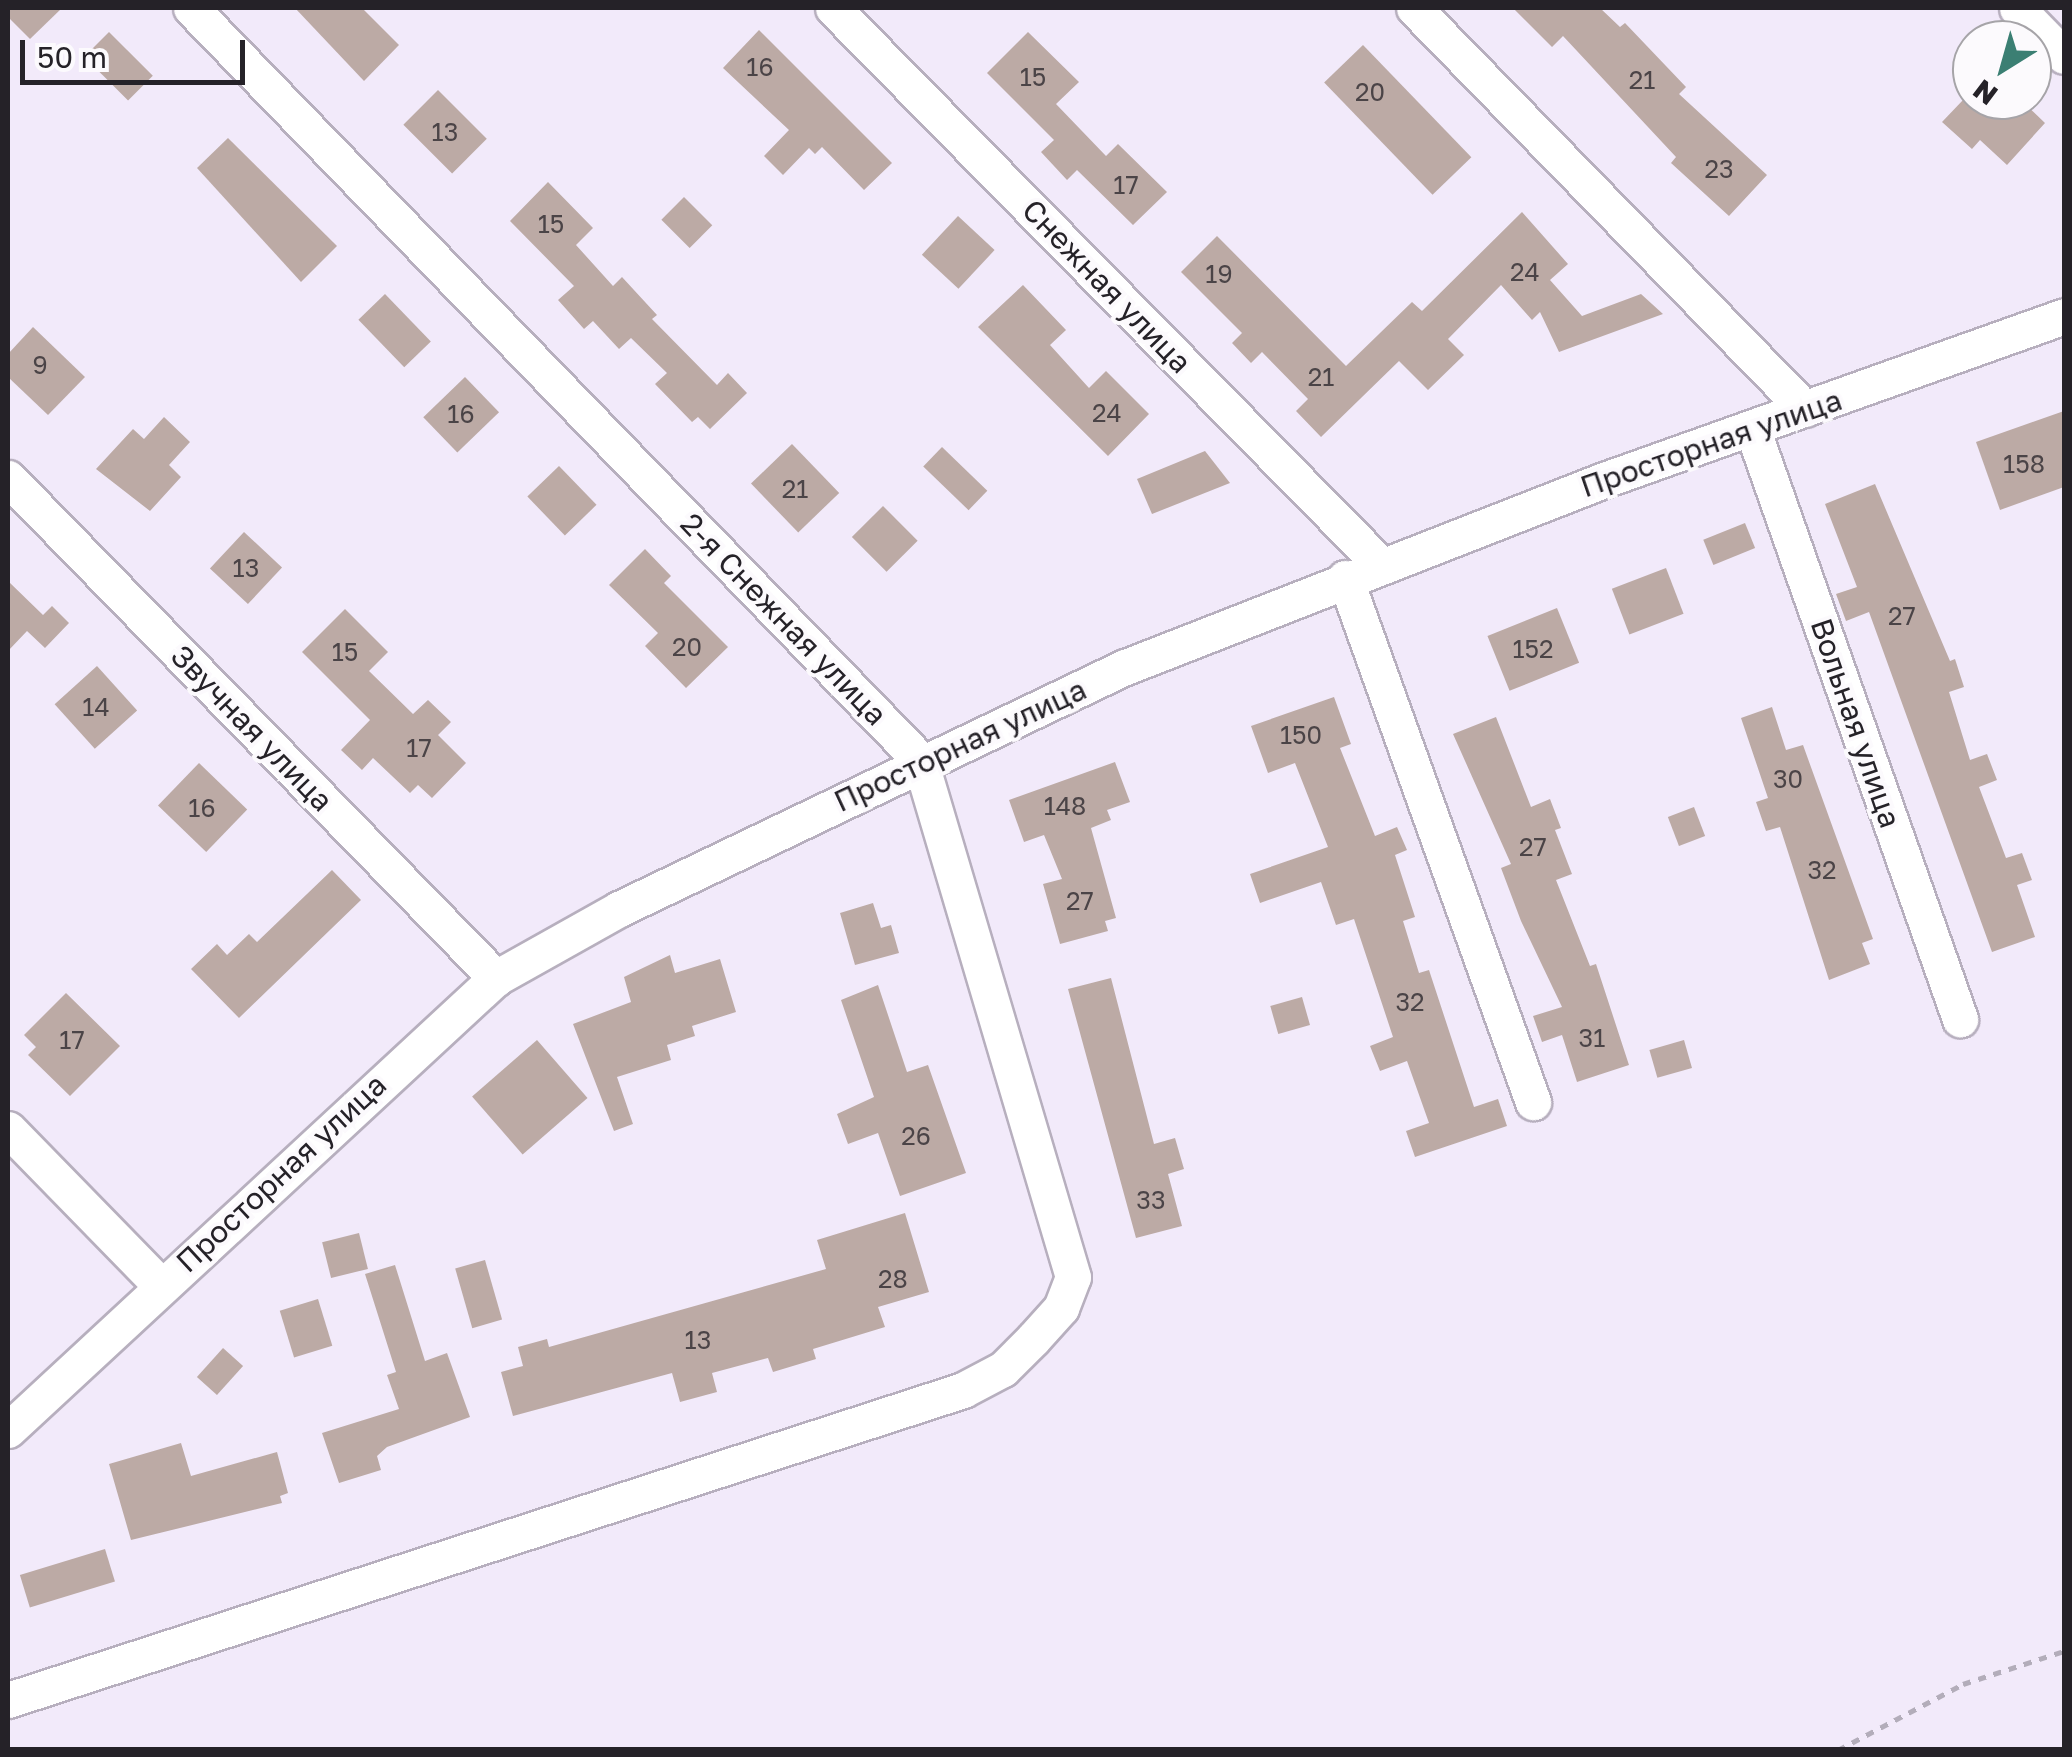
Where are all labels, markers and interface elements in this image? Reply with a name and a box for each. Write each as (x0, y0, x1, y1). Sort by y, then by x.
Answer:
scale bar (25, 20, 250, 82)
north arrow (1952, 20, 2052, 120)
text: 50 m (37, 39, 107, 75)
house number: 16 (746, 52, 774, 82)
house number: 15 (1020, 62, 1046, 92)
house number: 21 (1629, 65, 1655, 95)
text: N (1966, 73, 2003, 112)
house number: 20 (1355, 77, 1385, 107)
house number: 13 (432, 117, 458, 147)
house number: 23 (1704, 154, 1734, 184)
house number: 17 (1113, 170, 1139, 200)
street label: Снежная улица (1015, 192, 1199, 380)
house number: 15 (538, 209, 564, 239)
house number: 24 (1510, 257, 1540, 287)
house number: 19 (1205, 259, 1233, 289)
house number: 9 (32, 350, 48, 380)
house number: 21 (1308, 362, 1334, 392)
street label: Просторная улица (1576, 381, 1846, 505)
house number: 24 (1092, 398, 1122, 428)
house number: 16 (447, 399, 475, 429)
house number: 158 (2003, 449, 2045, 479)
house number: 21 (782, 474, 808, 504)
street label: 2-я Снежная улица (674, 506, 894, 732)
house number: 13 (233, 553, 259, 583)
house number: 27 (1888, 601, 1916, 631)
street label: Вольная улица (1803, 614, 1909, 832)
house number: 20 (672, 632, 702, 662)
house number: 152 (1512, 634, 1554, 664)
street label: Звучная улица (164, 637, 340, 819)
house number: 15 (332, 637, 358, 667)
street label: Просторная улица (828, 671, 1092, 819)
house number: 14 (82, 692, 110, 722)
house number: 150 (1280, 720, 1322, 750)
house number: 17 (406, 733, 432, 763)
house number: 30 (1773, 764, 1803, 794)
house number: 148 (1044, 791, 1086, 821)
house number: 16 (188, 793, 216, 823)
house number: 27 (1519, 832, 1547, 862)
house number: 32 (1807, 855, 1837, 885)
house number: 27 (1066, 886, 1094, 916)
house number: 32 (1395, 987, 1425, 1017)
house number: 31 (1579, 1023, 1605, 1053)
house number: 17 (59, 1025, 85, 1055)
street label: Просторная улица (169, 1066, 393, 1280)
house number: 26 (901, 1121, 931, 1151)
house number: 33 (1136, 1185, 1166, 1215)
house number: 28 (878, 1264, 908, 1294)
house number: 13 (685, 1325, 711, 1355)

